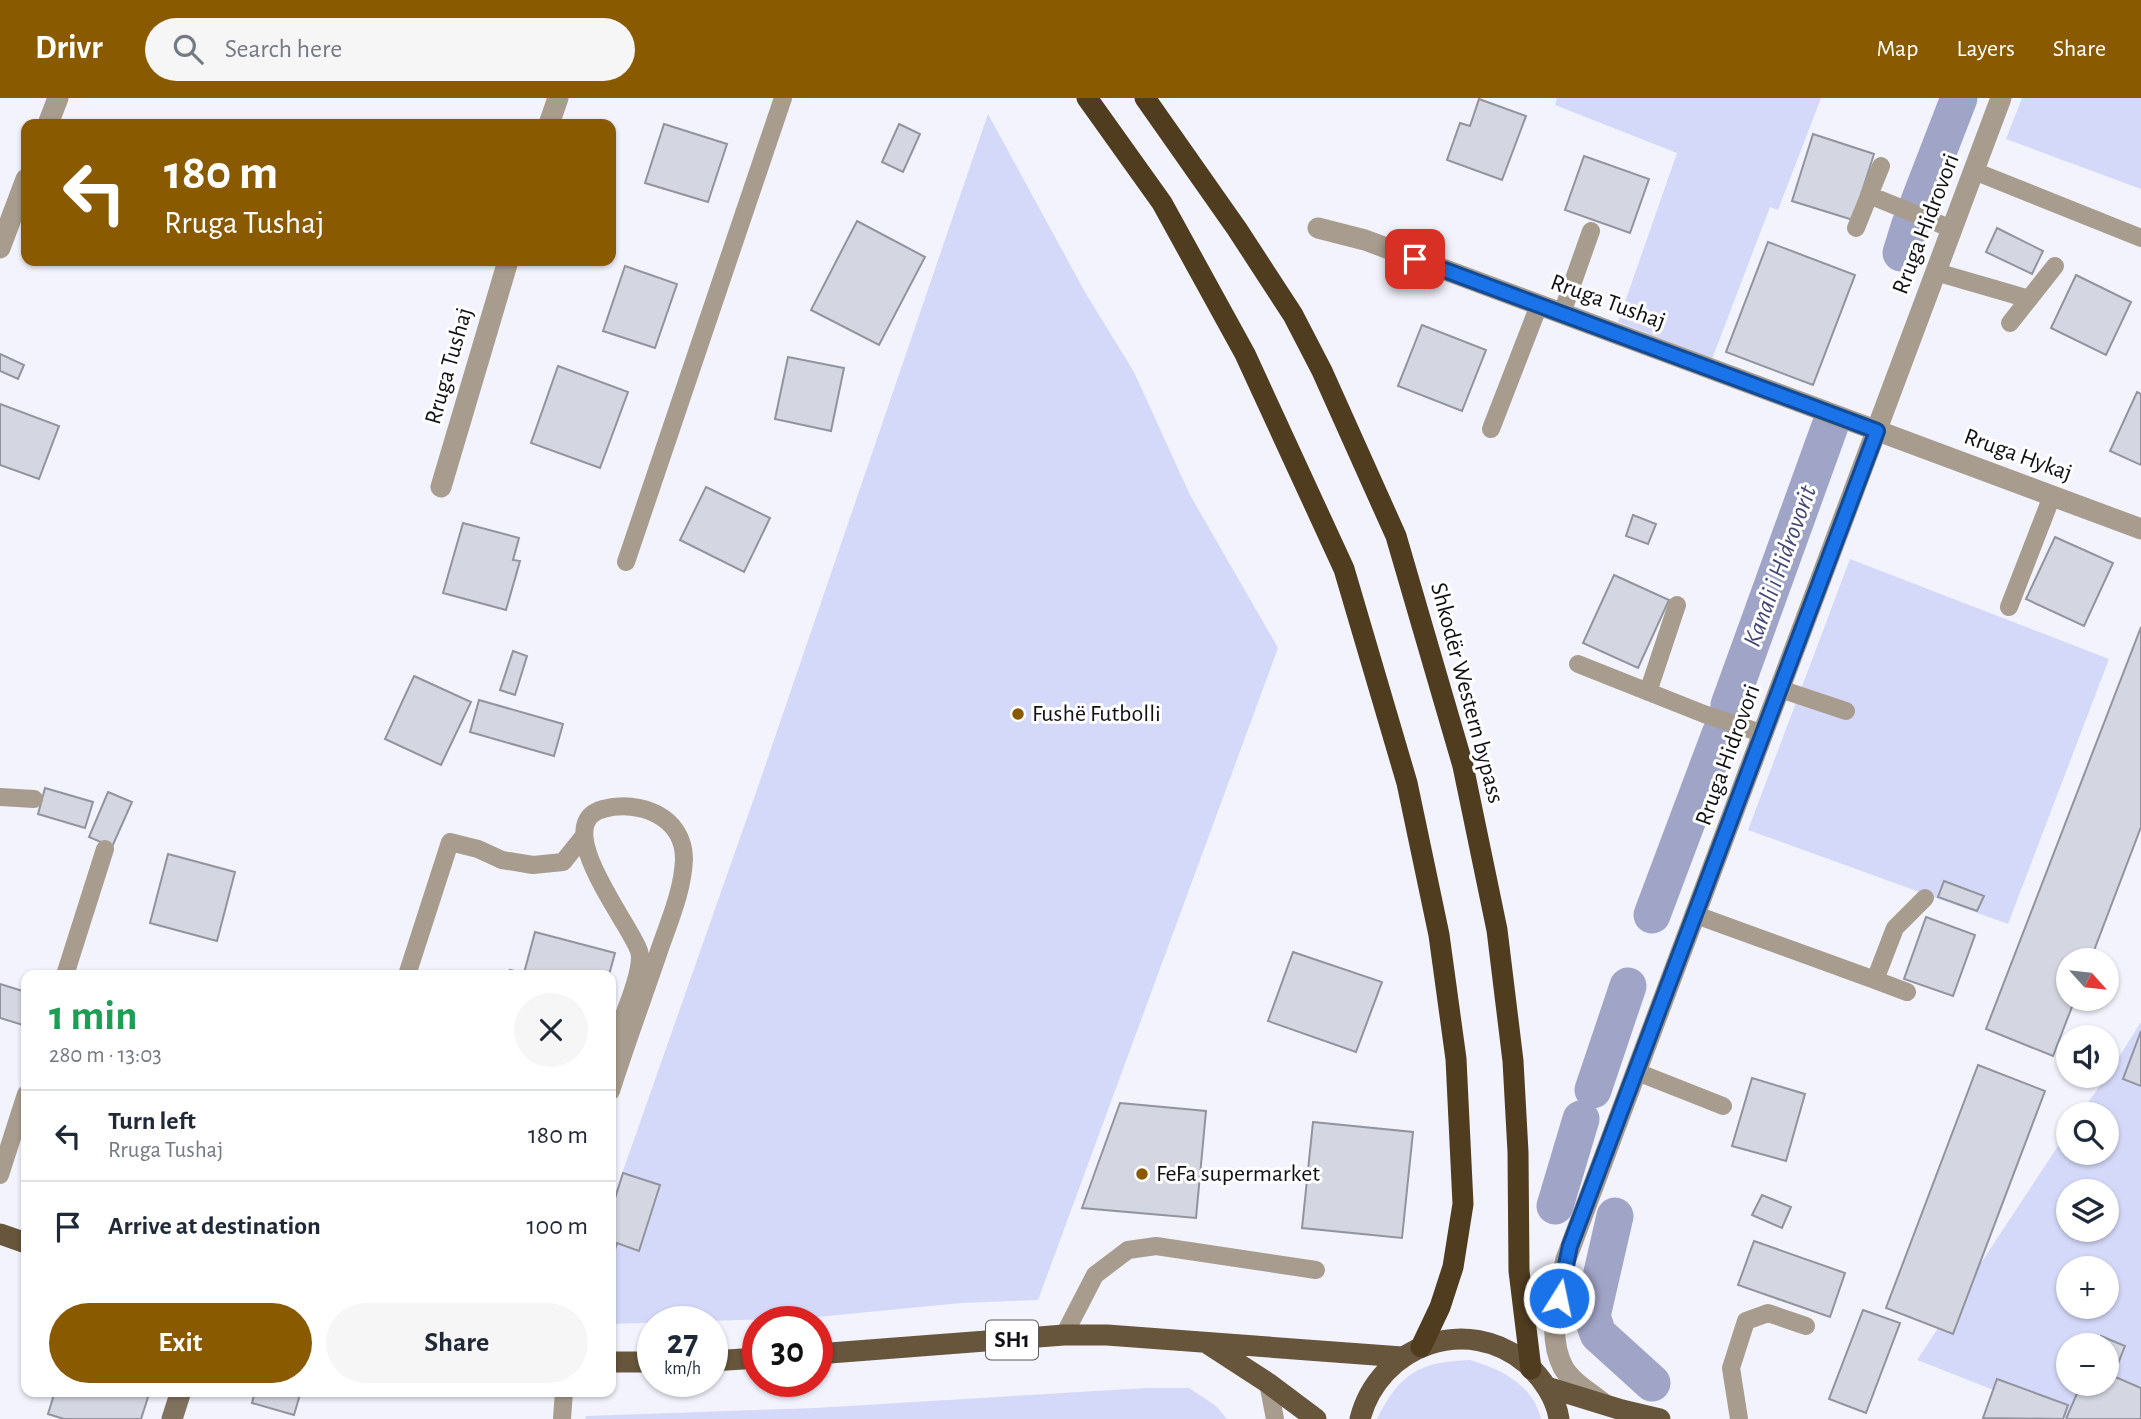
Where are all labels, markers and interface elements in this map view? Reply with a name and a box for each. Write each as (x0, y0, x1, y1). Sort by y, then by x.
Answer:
search box (145, 18, 635, 81)
icon: search (169, 30, 207, 68)
text: Drivr (35, 32, 103, 65)
text: Search here (225, 36, 342, 62)
text: Map (1876, 37, 1918, 61)
text: Layers (1956, 37, 2015, 61)
text: Share (2053, 37, 2106, 61)
icon: left (49, 147, 140, 238)
text: 180 m (164, 149, 278, 198)
street label: Rruga Hidrovori (1888, 151, 1964, 297)
text: Rruga Tushaj (164, 207, 324, 239)
pin (1385, 229, 1445, 289)
icon: arrive (1396, 240, 1434, 278)
street label: Rruga Tushaj (1547, 270, 1669, 334)
street label: Rruga Tushaj (421, 305, 477, 427)
street label: Rruga Hykaj (1961, 424, 2075, 486)
water label: Kanali i Hidrovorit (1739, 481, 1821, 650)
street label: Shkodër Western bypass (1426, 580, 1508, 806)
street label: Rruga Hidrovori (1691, 681, 1765, 829)
place label: Fushë Futbolli (1032, 702, 1161, 726)
marker: Fushë Futbolli (1010, 706, 1026, 722)
north arrow (2056, 948, 2119, 1012)
map controls (2056, 948, 2119, 1396)
button: close (514, 993, 588, 1067)
text: 1 min (49, 995, 138, 1037)
button: sound (2056, 1025, 2119, 1088)
text: 280 m · 13:03 (49, 1044, 162, 1067)
button: search (2056, 1102, 2119, 1165)
text: Turn left (108, 1108, 196, 1134)
icon: left (49, 1117, 87, 1155)
text: 180 m (528, 1122, 588, 1148)
text: Rruga Tushaj (108, 1139, 223, 1162)
place label: FeFa supermarket (1156, 1162, 1320, 1186)
marker: FeFa supermarket (1134, 1166, 1150, 1182)
button: layers (2056, 1179, 2119, 1242)
icon: arrive (49, 1208, 87, 1246)
text: Arrive at destination (108, 1213, 321, 1239)
text: 100 m (527, 1213, 588, 1239)
button: + (2056, 1256, 2119, 1319)
position arrow (1522, 1261, 1596, 1335)
button: Exit (49, 1303, 312, 1383)
button: Share (326, 1303, 588, 1383)
speed limit sign: 30 (742, 1306, 833, 1397)
road number: SH1 (986, 1320, 1038, 1359)
text: 27 (667, 1325, 698, 1360)
button: − (2056, 1333, 2119, 1396)
text: km/h (664, 1360, 701, 1378)

